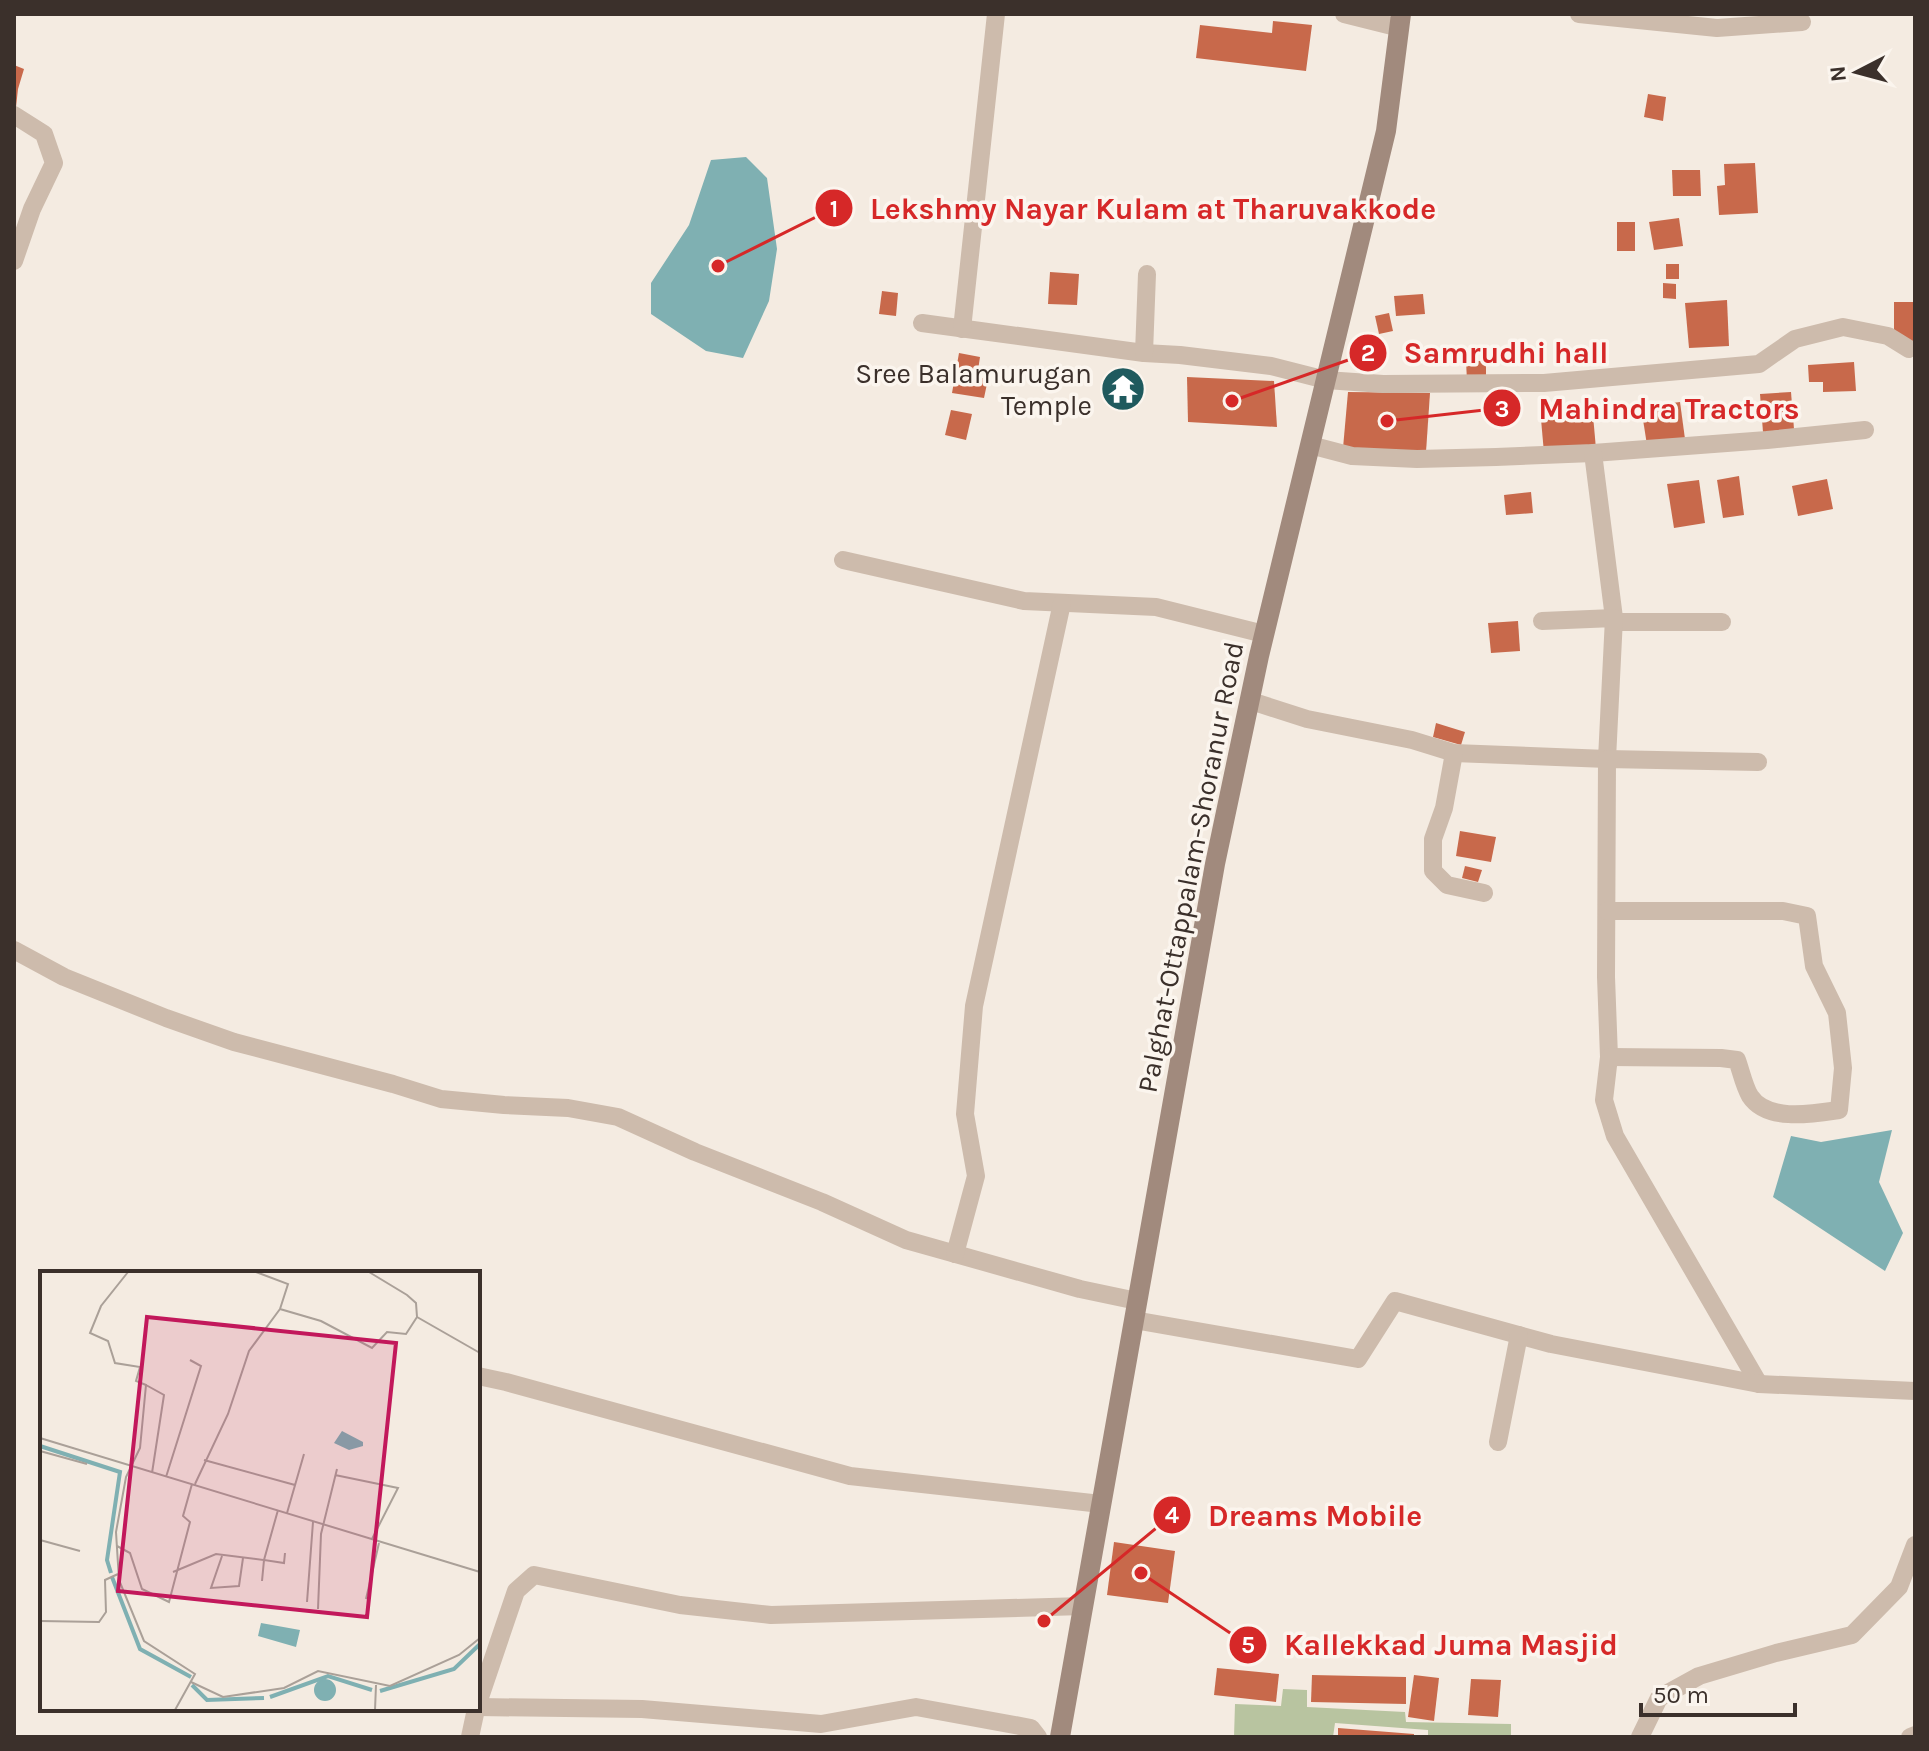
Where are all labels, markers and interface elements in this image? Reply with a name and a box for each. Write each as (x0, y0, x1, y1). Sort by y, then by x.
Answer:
north arrow (1817, 32, 1897, 112)
text: N (1824, 65, 1852, 83)
callout: Lekshmy Nayar Kulam at Tharuvakkode (814, 181, 1452, 235)
text: Lekshmy Nayar Kulam at Tharuvakkode (870, 191, 1436, 227)
text: 1 (830, 195, 838, 223)
callout: Samrudhi hall (1348, 326, 1624, 380)
text: Samrudhi hall (1404, 335, 1608, 371)
text: 2 (1361, 339, 1375, 367)
place label: Sree Balamurugan Temple (855, 357, 1092, 422)
temple icon: Sree Balamurugan Temple (1099, 365, 1147, 413)
callout: Mahindra Tractors (1482, 381, 1815, 435)
text: Mahindra Tractors (1538, 391, 1800, 427)
text: 3 (1495, 395, 1509, 423)
street label: Palghat-Ottappalam-Shoranur Road (1131, 639, 1250, 1095)
inset map (40, 1271, 480, 1711)
callout: Dreams Mobile (1152, 1488, 1438, 1542)
text: Dreams Mobile (1208, 1498, 1422, 1534)
text: 4 (1165, 1501, 1179, 1529)
callout: Kallekkad Juma Masjid (1228, 1618, 1634, 1672)
text: Kallekkad Juma Masjid (1284, 1627, 1618, 1663)
text: 5 (1241, 1631, 1255, 1659)
scale bar (1641, 1667, 1795, 1717)
text: 50 m (1653, 1681, 1709, 1709)

